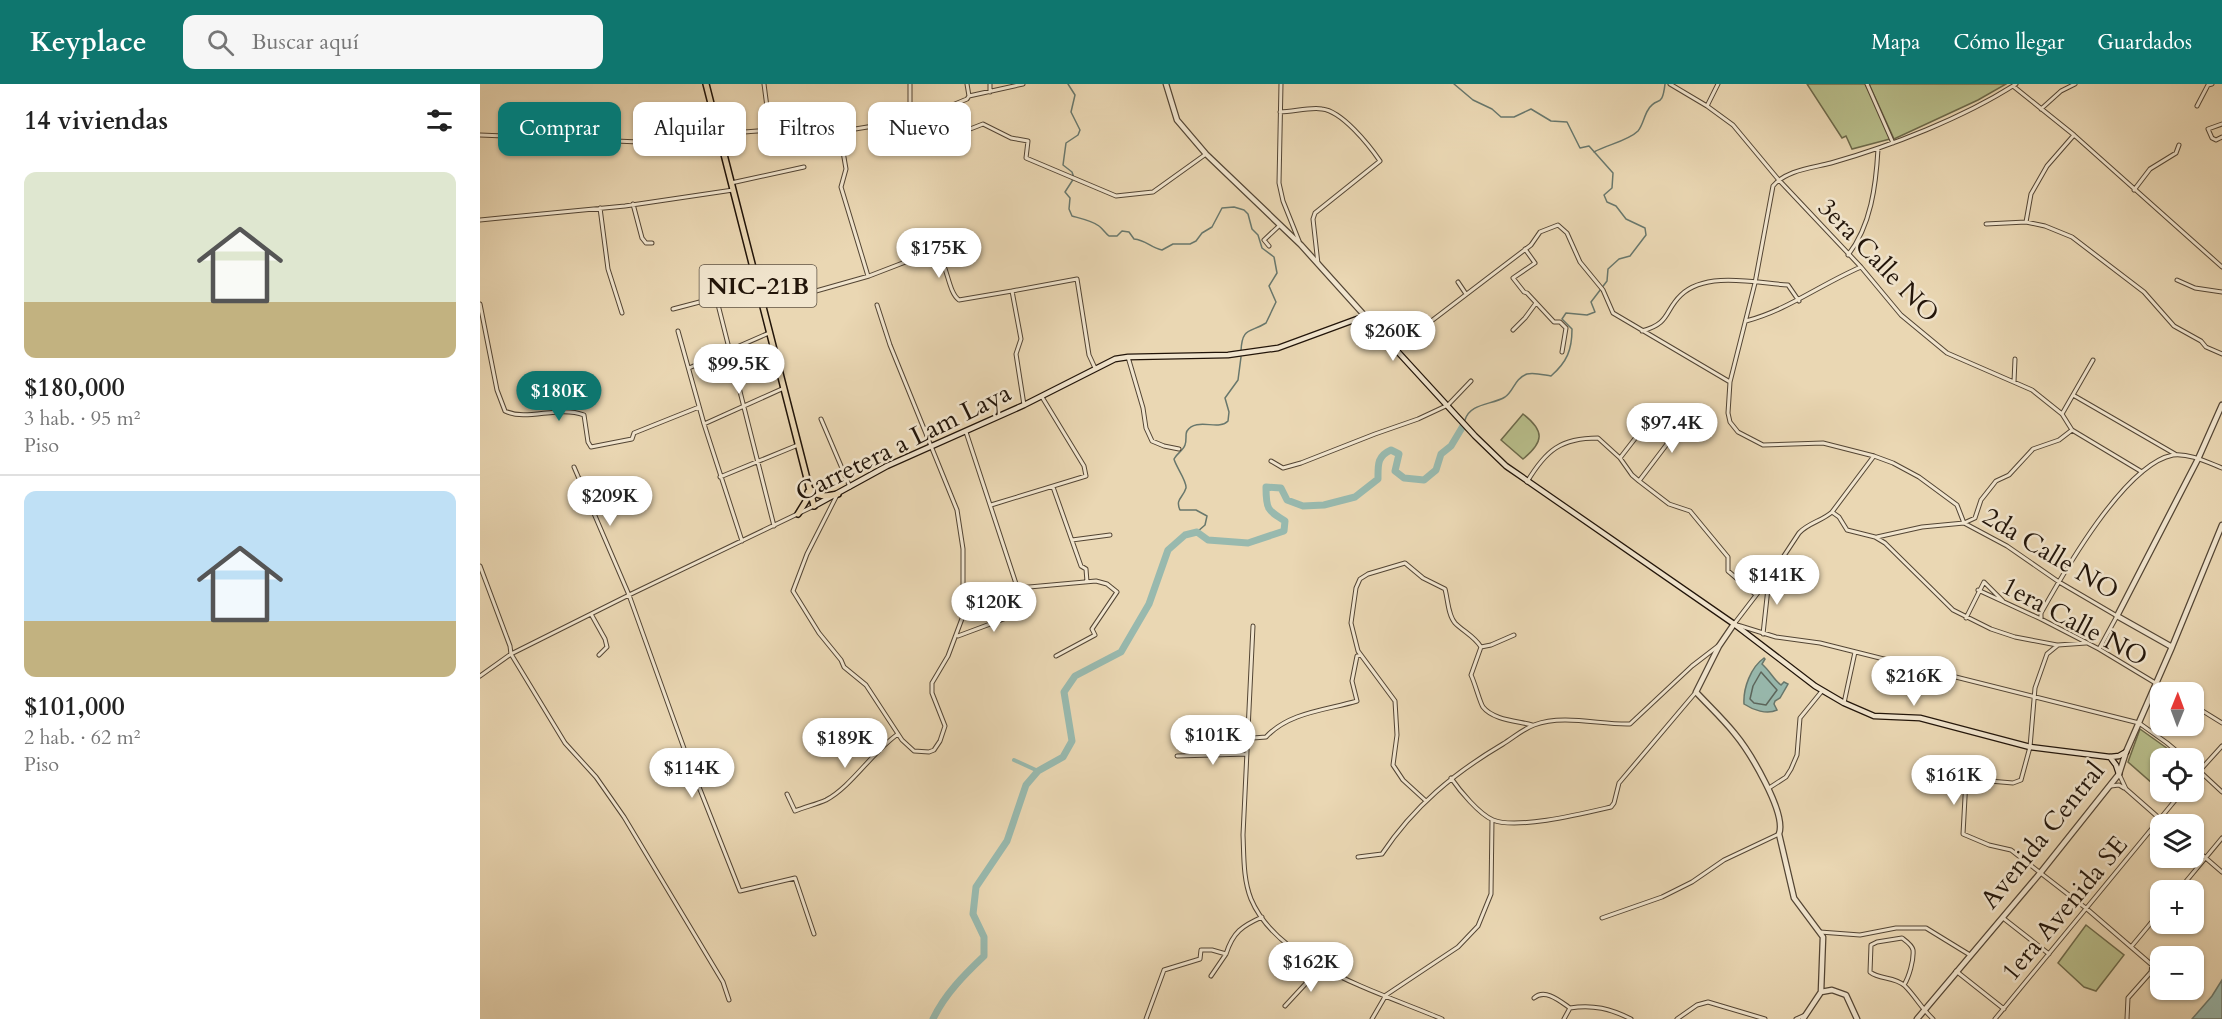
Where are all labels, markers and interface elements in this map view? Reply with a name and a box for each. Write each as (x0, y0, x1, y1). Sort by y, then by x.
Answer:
search box (183, 15, 603, 69)
text: Keyplace (30, 23, 147, 61)
icon: search (204, 26, 237, 59)
text: Buscar aquí (252, 27, 359, 57)
text: Mapa (1871, 28, 1920, 57)
text: Cómo llegar (1953, 28, 2064, 57)
text: Guardados (2097, 28, 2192, 57)
chip: Comprar (498, 102, 621, 156)
chip: Alquilar (633, 102, 746, 156)
chip: Filtros (758, 102, 856, 156)
chip: Nuevo (868, 102, 971, 156)
text: 14 viviendas (24, 103, 168, 138)
icon: filters (423, 104, 456, 137)
street label: 3era Calle NO (1810, 190, 1947, 330)
icon: home (186, 211, 294, 319)
pin: $175K (897, 228, 981, 279)
text: $175K (910, 234, 968, 261)
road number: NIC-21B (700, 265, 816, 307)
pin: $260K (1351, 311, 1435, 362)
text: $260K (1364, 317, 1422, 344)
pin: $99.5K (690, 344, 788, 395)
text: $99.5K (708, 350, 770, 377)
text: $180,000 (24, 370, 125, 405)
pin: $180K (517, 371, 601, 422)
street label: Carretera a Lam Laya (790, 375, 1017, 510)
text: $180K (530, 377, 588, 404)
pin: $97.4K (1623, 403, 1721, 454)
text: 3 hab. · 95 m² (24, 405, 140, 432)
text: $97.4K (1641, 409, 1703, 436)
text: Piso (24, 432, 59, 459)
pin: $209K (568, 476, 652, 527)
text: $209K (581, 482, 639, 509)
street label: 2da Calle NO (1976, 499, 2125, 608)
icon: home (186, 530, 294, 638)
pin: $141K (1735, 555, 1819, 606)
text: $141K (1748, 561, 1806, 588)
street label: 1era Calle NO (1996, 568, 2154, 675)
pin: $120K (952, 582, 1036, 633)
text: $120K (965, 588, 1023, 615)
pin: $216K (1872, 656, 1956, 707)
text: $216K (1885, 662, 1943, 689)
north arrow (2150, 682, 2204, 736)
map controls (2150, 682, 2204, 1000)
text: $101,000 (24, 689, 125, 724)
pin: $101K (1171, 715, 1255, 766)
pin: $189K (803, 718, 887, 769)
text: $101K (1184, 721, 1242, 748)
text: 2 hab. · 62 m² (24, 724, 140, 751)
text: $189K (816, 724, 874, 751)
pin: $114K (650, 748, 734, 799)
button: locate (2150, 748, 2204, 802)
text: Piso (24, 751, 59, 778)
text: $114K (663, 754, 721, 781)
street label: Avenida Central (1972, 754, 2113, 916)
pin: $161K (1912, 755, 1996, 806)
text: $161K (1925, 761, 1983, 788)
button: layers (2150, 814, 2204, 868)
street label: 1era Avenida SE (1993, 828, 2135, 988)
button: + (2150, 880, 2204, 934)
pin: $162K (1269, 942, 1353, 993)
button: − (2150, 946, 2204, 1000)
text: $162K (1282, 948, 1340, 975)

